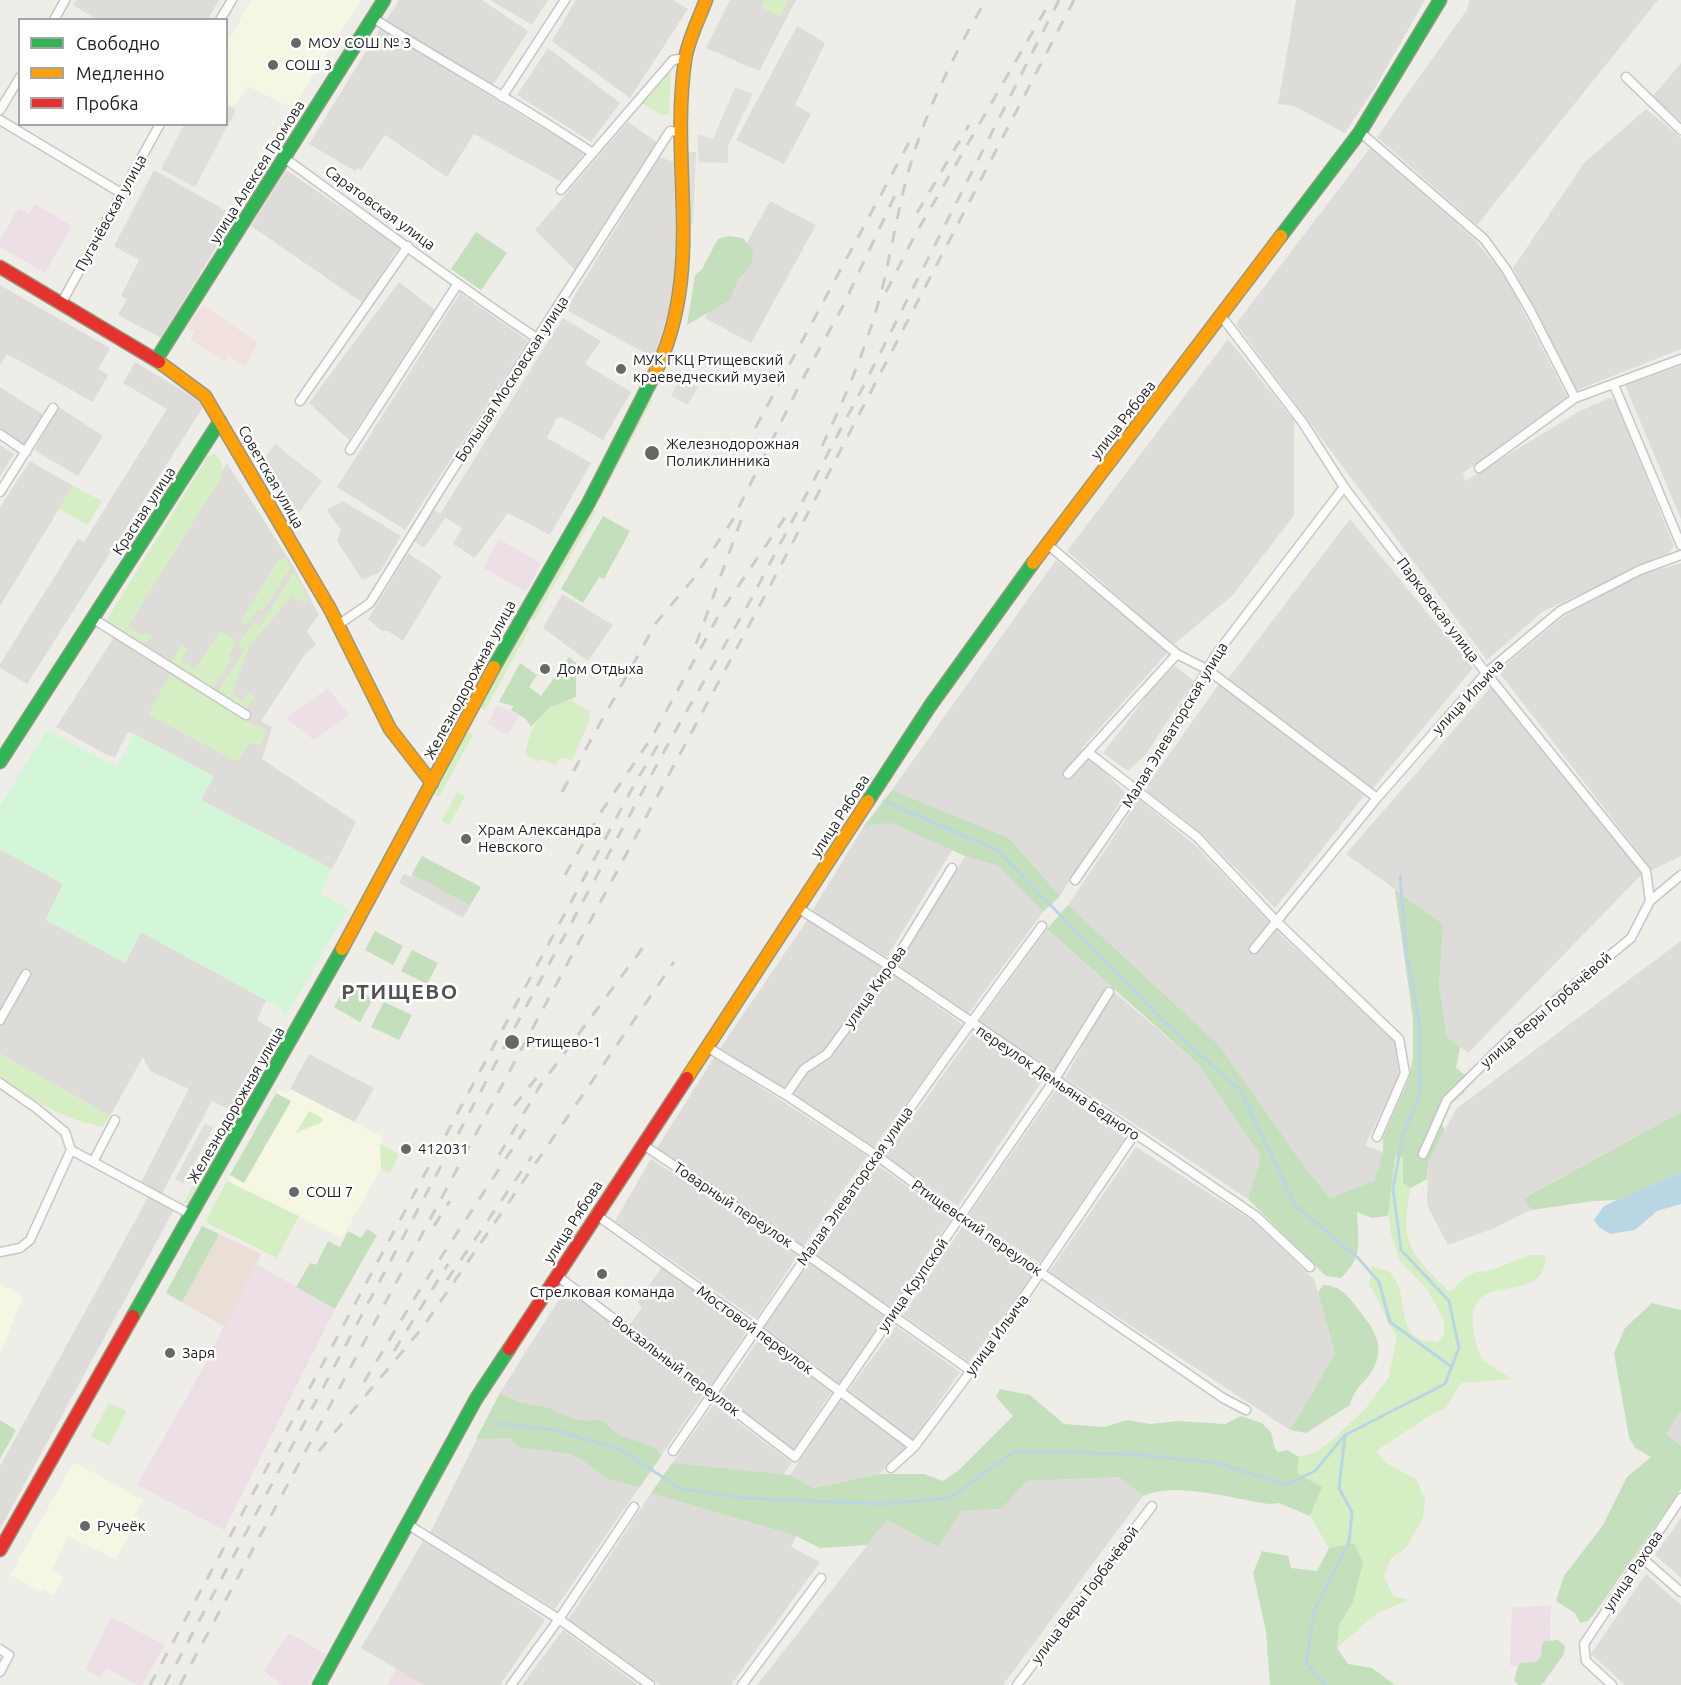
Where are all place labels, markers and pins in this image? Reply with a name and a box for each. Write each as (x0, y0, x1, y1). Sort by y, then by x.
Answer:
place label: МОУ СОШ № 3 (308, 34, 411, 52)
marker: МОУ СОШ № 3 (289, 36, 303, 50)
place label: СОШ 3 (285, 56, 332, 74)
marker: СОШ 3 (266, 58, 280, 72)
place label: МУК ГКЦ Ртищевский краеведческий музей (633, 351, 785, 386)
marker: МУК ГКЦ Ртищевский краеведческий музей (614, 362, 628, 376)
place label: Железнодорожная Поликлинника (666, 435, 799, 470)
marker: Железнодорожная Поликлинника (643, 444, 661, 462)
place label: Дом Отдыха (557, 660, 644, 678)
marker: Дом Отдыха (538, 662, 552, 676)
place label: Храм Александра Невского (478, 821, 601, 856)
marker: Храм Александра Невского (459, 832, 473, 846)
marker: Ртищево-1 (503, 1033, 521, 1051)
place label: Ртищево-1 (526, 1033, 601, 1051)
place label: 412031 (418, 1140, 469, 1158)
marker: 412031 (399, 1142, 413, 1156)
place label: СОШ 7 (306, 1183, 353, 1201)
marker: СОШ 7 (287, 1185, 301, 1199)
marker: Стрелковая команда (595, 1267, 609, 1281)
place label: Стрелковая команда (529, 1283, 675, 1301)
place label: Заря (182, 1344, 215, 1362)
marker: Заря (163, 1346, 177, 1360)
place label: Ручеёк (97, 1517, 145, 1535)
marker: Ручеёк (78, 1519, 92, 1533)

